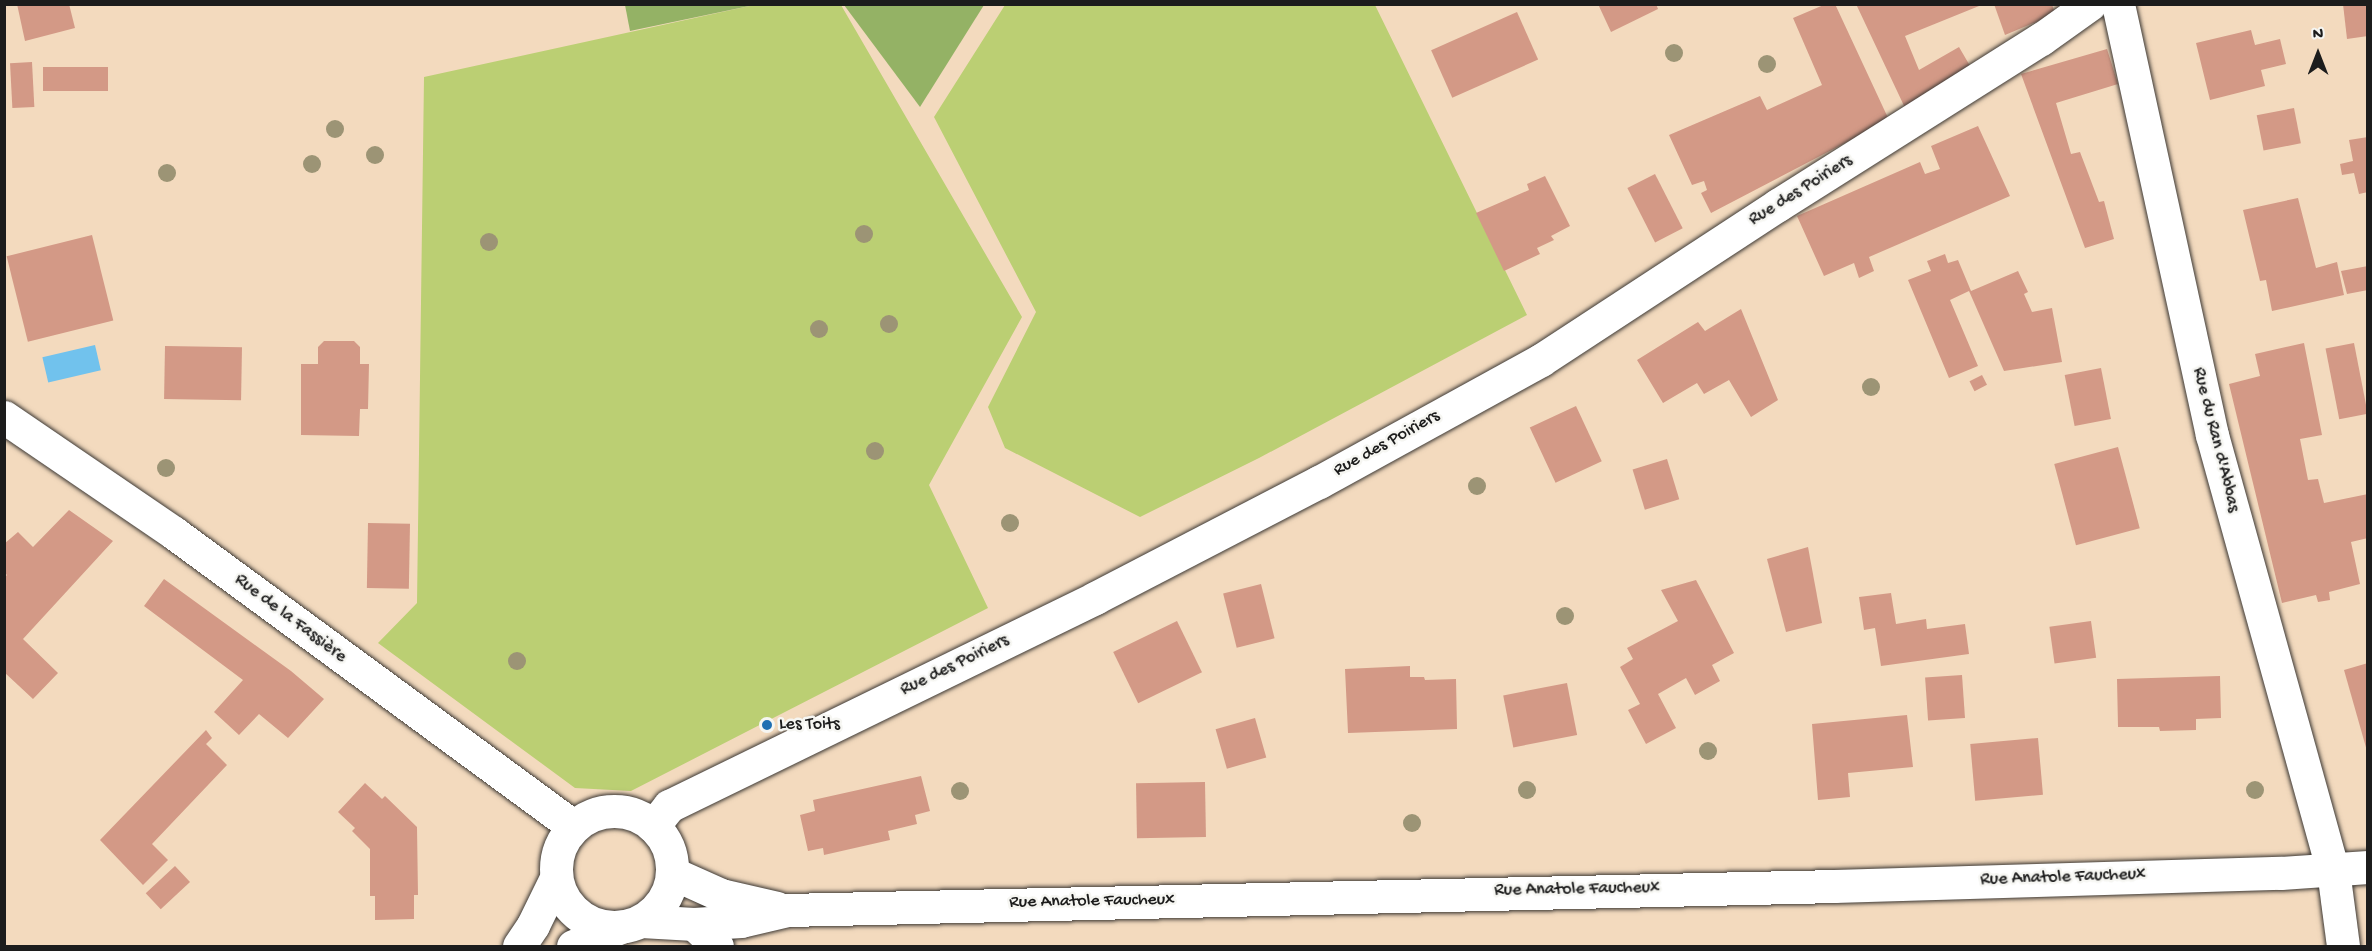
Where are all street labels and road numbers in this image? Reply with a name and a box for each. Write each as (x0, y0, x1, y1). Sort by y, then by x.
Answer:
street label: Rue des Poiriers (1745, 151, 1857, 231)
street label: Rue du Ran d'Abbas (2187, 365, 2243, 515)
street label: Rue des Poiriers (1330, 406, 1444, 482)
street label: Rue de la Fassière (230, 570, 350, 668)
street label: Rue des Poiriers (897, 630, 1013, 702)
street label: Rue Anatole Faucheux (1980, 864, 2146, 892)
street label: Rue Anatole Faucheux (1494, 878, 1660, 902)
street label: Rue Anatole Faucheux (1009, 890, 1175, 914)

